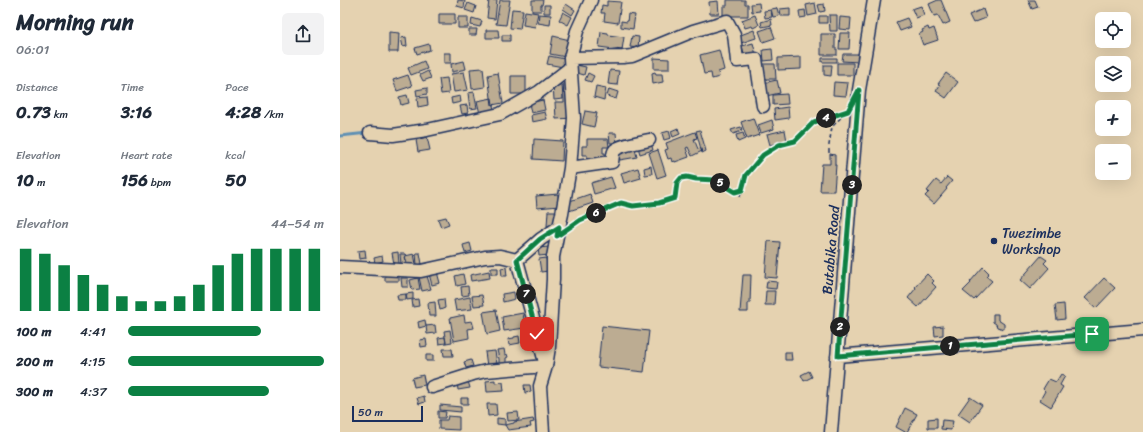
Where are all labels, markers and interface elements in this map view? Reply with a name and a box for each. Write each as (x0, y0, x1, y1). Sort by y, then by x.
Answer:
text: Morning run (16, 3, 134, 42)
map controls (1095, 12, 1131, 180)
button: locate (1095, 12, 1131, 48)
button: share (282, 13, 324, 55)
text: 06:01 (16, 38, 49, 61)
button: layers (1095, 56, 1131, 92)
text: Distance (16, 78, 58, 97)
text: Time (121, 78, 144, 97)
text: Pace (225, 78, 249, 97)
text: 0.73 (16, 97, 51, 127)
text: 3:16 (121, 97, 152, 127)
text: 4:28 (225, 97, 261, 127)
button: + (1095, 100, 1131, 136)
text: km (51, 105, 68, 124)
text: /km (261, 105, 284, 124)
pin: 4 (816, 108, 836, 128)
text: 4 (823, 108, 829, 127)
button: − (1095, 144, 1131, 180)
text: Elevation (16, 146, 61, 165)
text: Heart rate (121, 146, 172, 165)
text: kcal (225, 146, 245, 165)
text: 10 (16, 165, 34, 195)
text: 156 (121, 165, 148, 195)
text: 50 (225, 165, 246, 195)
text: m (34, 173, 45, 192)
text: bpm (148, 173, 171, 192)
pin: 5 (710, 173, 730, 193)
text: 5 (717, 173, 723, 192)
pin: 3 (842, 175, 862, 195)
text: 3 (849, 175, 855, 194)
pin: 6 (586, 203, 606, 223)
text: 6 (593, 203, 599, 222)
street label: Butabika Road (815, 203, 847, 295)
text: Elevation (16, 212, 69, 235)
text: 44–54 m (271, 212, 324, 235)
place label: Twezimbe Workshop (1002, 221, 1061, 262)
marker: Twezimbe Workshop (989, 236, 999, 246)
pin: 7 (516, 284, 536, 304)
text: 7 (523, 284, 529, 303)
pin (520, 317, 554, 351)
pin: 2 (830, 317, 850, 337)
text: 2 (837, 317, 843, 336)
pin (1075, 317, 1109, 351)
text: 100 m (16, 320, 51, 343)
text: 4:41 (80, 320, 106, 343)
icon: check (526, 323, 548, 345)
icon: arrive (1081, 323, 1103, 345)
pin: 1 (940, 336, 960, 356)
text: 1 (948, 336, 952, 355)
text: 200 m (16, 350, 53, 373)
text: 4:15 (80, 350, 106, 373)
text: 300 m (16, 380, 53, 403)
text: 4:37 (80, 380, 107, 403)
text: 50 m (358, 403, 383, 422)
scale bar (352, 404, 423, 423)

